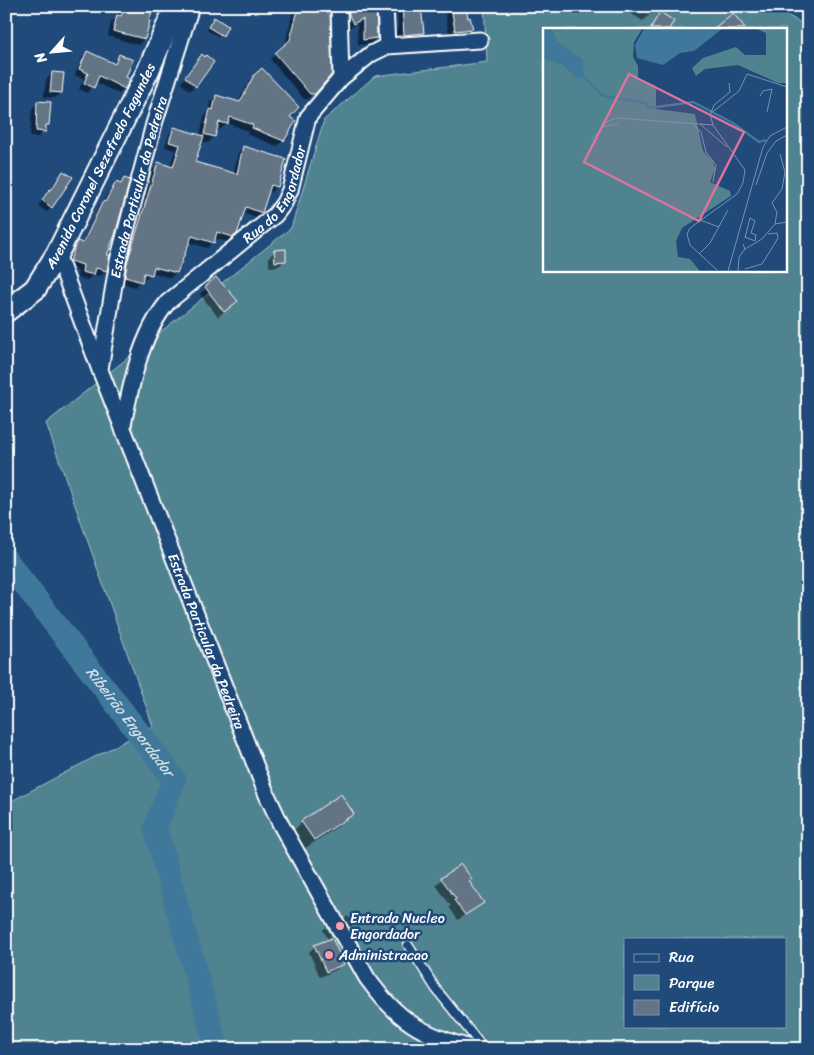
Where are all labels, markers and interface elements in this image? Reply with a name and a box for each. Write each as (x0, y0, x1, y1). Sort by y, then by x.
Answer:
north arrow (28, 28, 78, 78)
inset map (543, 28, 786, 271)
text: N (27, 47, 55, 69)
street label: Avenida Coronel Sezefredo Fagundes (38, 58, 163, 275)
street label: Estrada Particular da Pedreira (103, 92, 175, 280)
street label: Rua do Engordador (236, 141, 313, 250)
street label: Estrada Particular da Pedreira (161, 549, 253, 734)
water label: Ribeirão Engordador (79, 661, 183, 785)
place label: Entrada Nucleo Engordador (350, 906, 445, 947)
marker: Entrada Nucleo Engordador (334, 920, 346, 932)
legend (624, 938, 786, 1028)
place label: Administracao (338, 943, 428, 968)
text: Rua (669, 944, 694, 970)
marker: Administracao (323, 949, 335, 961)
text: Parque (669, 970, 714, 996)
text: Edifício (669, 994, 720, 1020)

